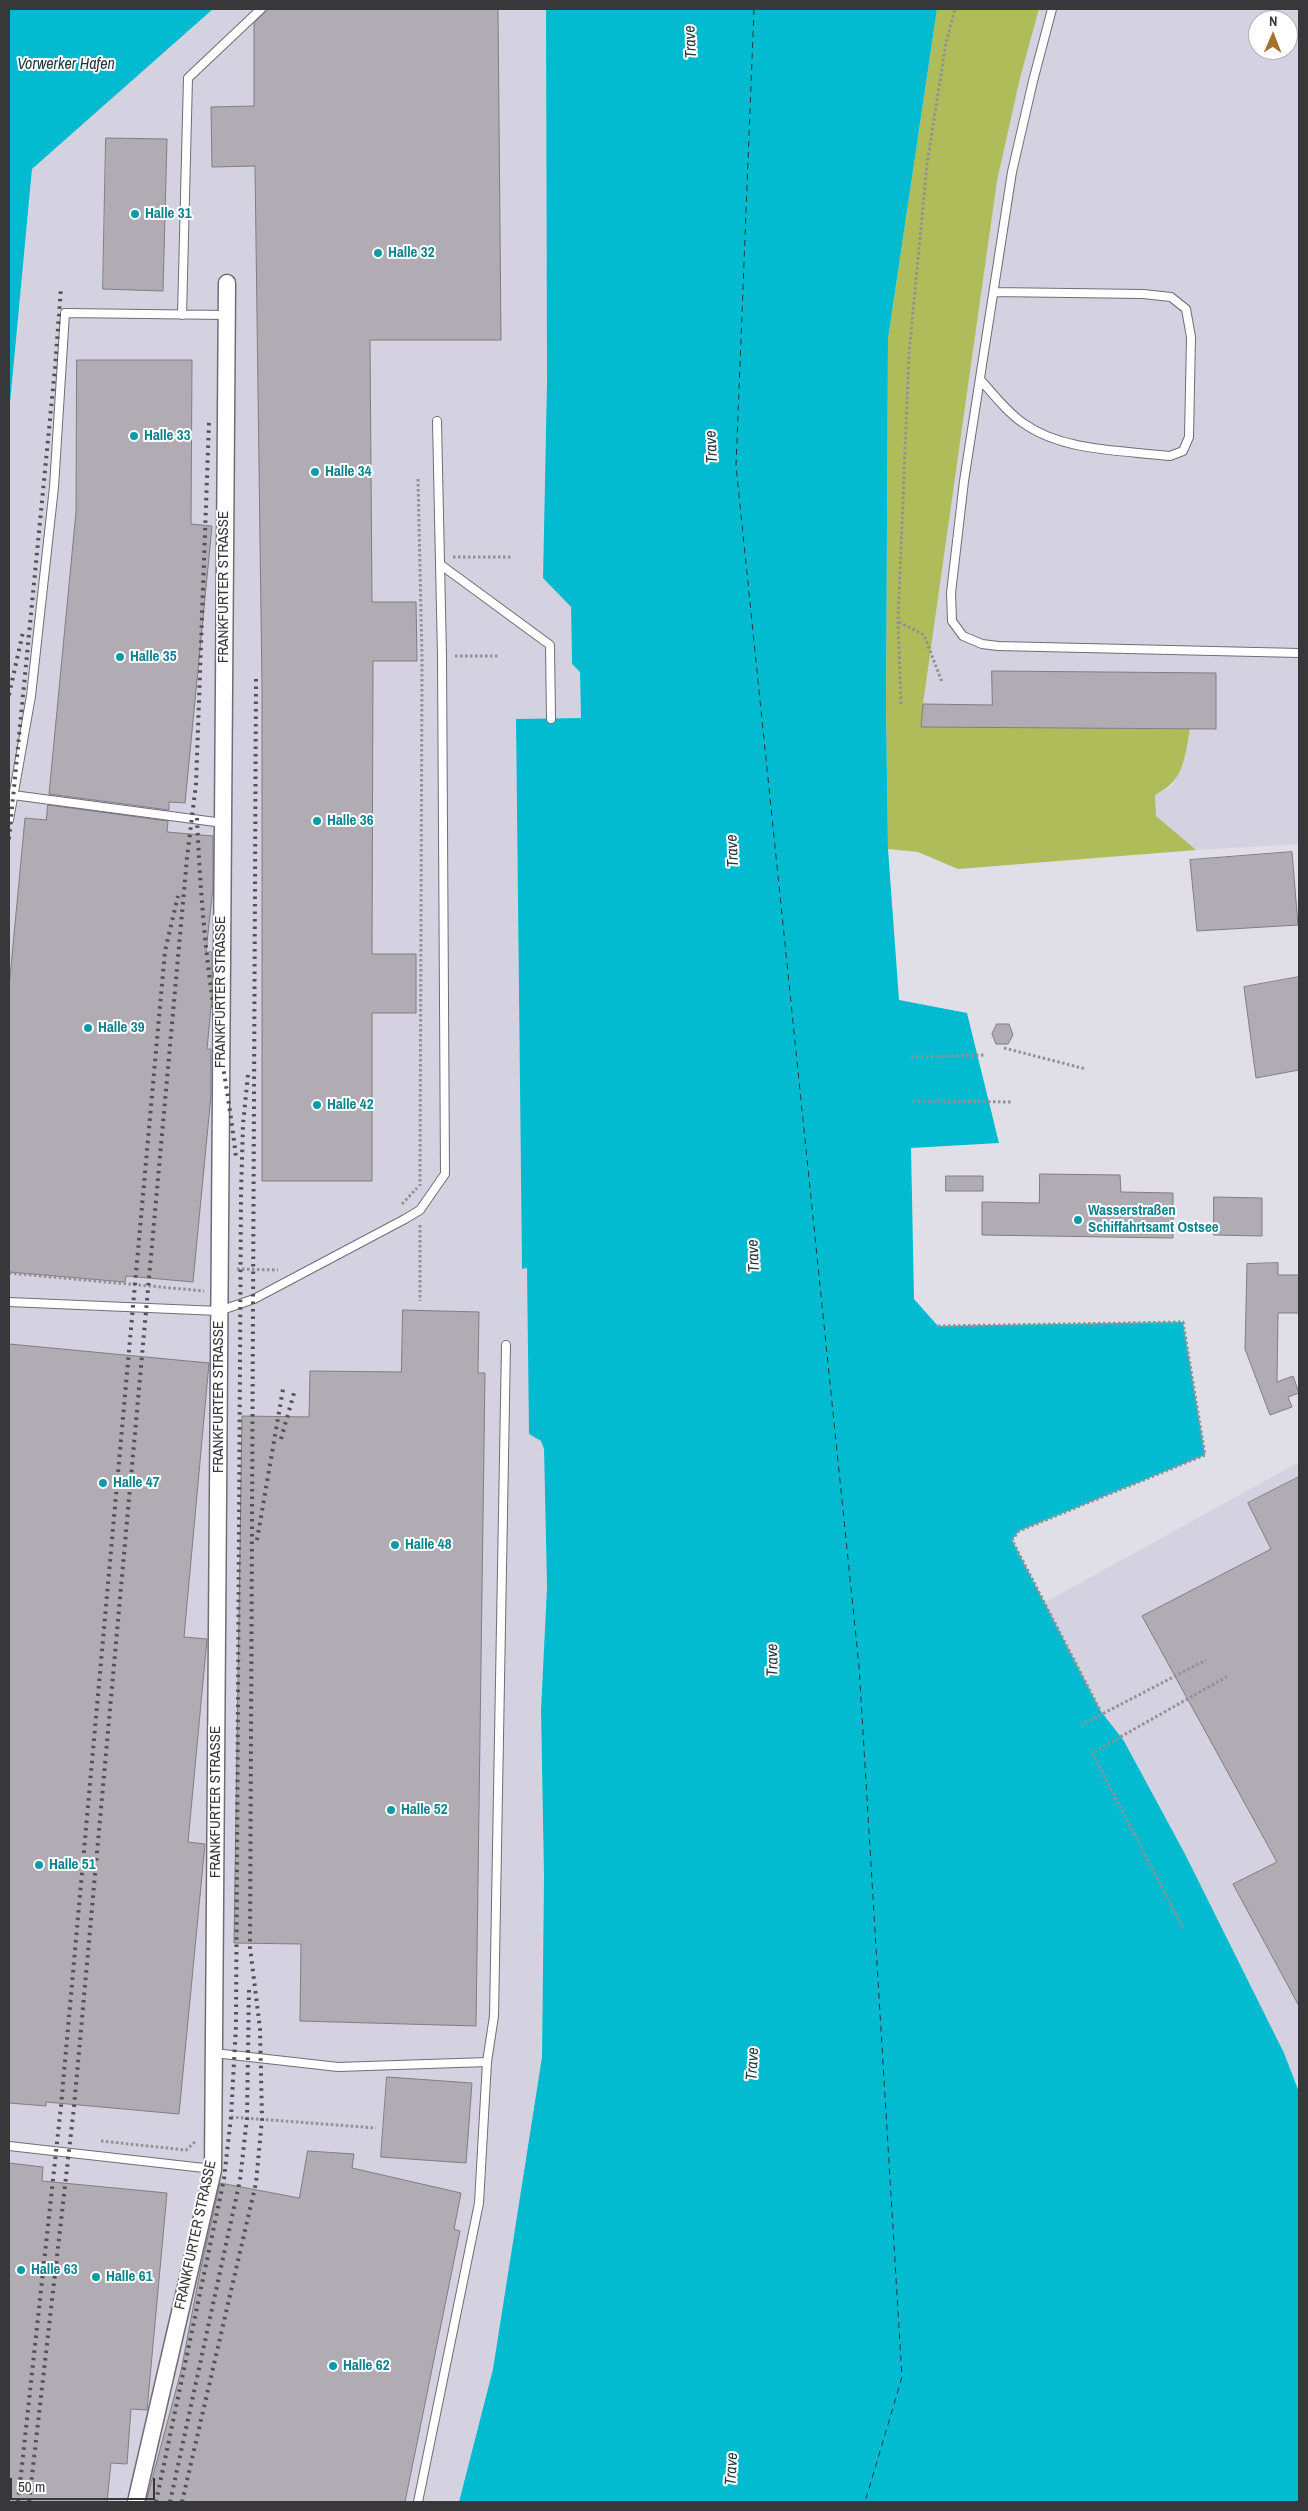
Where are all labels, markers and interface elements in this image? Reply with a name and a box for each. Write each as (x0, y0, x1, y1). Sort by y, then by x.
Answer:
north arrow (1248, 10, 1298, 60)
text: N (1269, 12, 1278, 30)
water label: Trave (681, 25, 701, 59)
water label: Vorwerker Hafen (17, 55, 115, 75)
place label: Halle 31 (145, 205, 191, 223)
marker: Halle 31 (129, 208, 141, 220)
place label: Halle 32 (388, 244, 434, 262)
marker: Halle 32 (372, 247, 384, 259)
place label: Halle 33 (144, 427, 190, 445)
marker: Halle 33 (128, 430, 140, 442)
water label: Trave (702, 430, 722, 464)
place label: Halle 34 (325, 463, 371, 481)
marker: Halle 34 (309, 466, 321, 478)
street label: FRANKFURTER STRASSE (215, 511, 233, 663)
place label: Halle 35 (130, 648, 176, 666)
marker: Halle 35 (114, 651, 126, 663)
place label: Halle 36 (327, 812, 373, 830)
marker: Halle 36 (311, 815, 323, 827)
water label: Trave (723, 834, 743, 868)
street label: FRANKFURTER STRASSE (212, 916, 230, 1068)
place label: Halle 39 (98, 1019, 144, 1037)
marker: Halle 39 (82, 1022, 94, 1034)
place label: Halle 42 (327, 1096, 373, 1114)
marker: Halle 42 (311, 1099, 323, 1111)
place label: Wasserstraßen Schiffahrtsamt Ostsee (1088, 1202, 1219, 1237)
marker: Wasserstraßen Schiffahrtsamt Ostsee (1072, 1214, 1084, 1226)
water label: Trave (744, 1239, 764, 1273)
street label: FRANKFURTER STRASSE (210, 1321, 228, 1473)
place label: Halle 47 (113, 1474, 159, 1492)
marker: Halle 47 (97, 1477, 109, 1489)
place label: Halle 48 (405, 1536, 451, 1554)
marker: Halle 48 (389, 1539, 401, 1551)
water label: Trave (763, 1643, 783, 1677)
street label: FRANKFURTER STRASSE (207, 1726, 225, 1878)
place label: Halle 52 (401, 1801, 447, 1819)
marker: Halle 52 (385, 1804, 397, 1816)
place label: Halle 51 (49, 1856, 95, 1874)
marker: Halle 51 (33, 1859, 45, 1871)
water label: Trave (743, 2047, 763, 2081)
street label: FRANKFURTER STRASSE (171, 2159, 221, 2311)
place label: Halle 63 (31, 2261, 77, 2279)
marker: Halle 63 (15, 2264, 27, 2276)
place label: Halle 61 (106, 2268, 152, 2286)
marker: Halle 61 (90, 2271, 102, 2283)
place label: Halle 62 (343, 2357, 389, 2375)
marker: Halle 62 (327, 2360, 339, 2372)
water label: Trave (722, 2452, 742, 2486)
scale bar (12, 2468, 158, 2500)
text: 50 m (18, 2476, 45, 2497)

